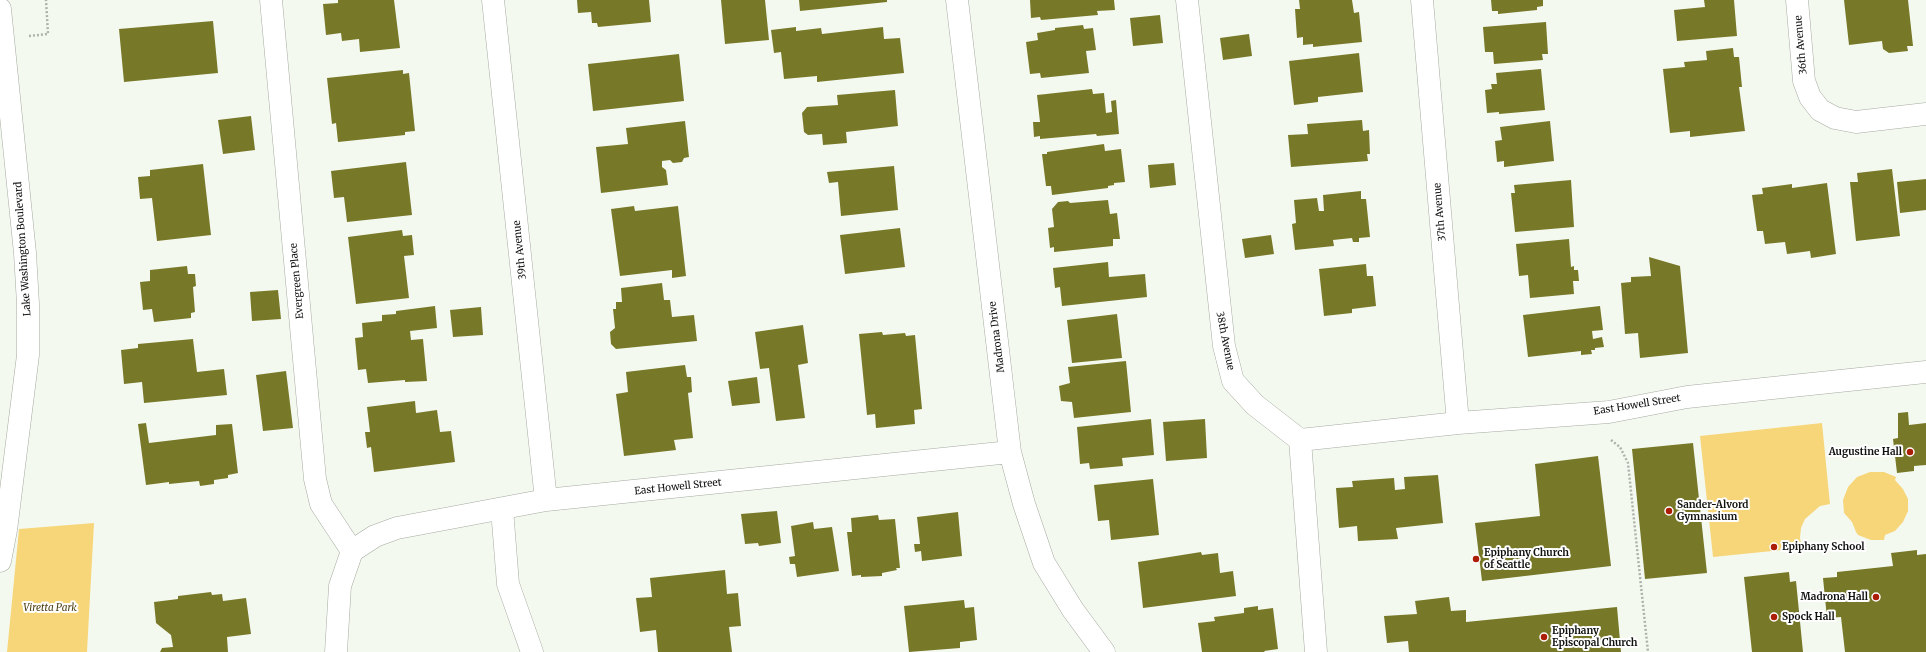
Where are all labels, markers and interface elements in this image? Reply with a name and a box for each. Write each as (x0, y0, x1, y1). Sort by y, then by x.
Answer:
street label: 36th Avenue (1792, 15, 1810, 75)
street label: Lake Washington Boulevard (12, 181, 34, 317)
street label: 37th Avenue (1431, 182, 1449, 242)
street label: 39th Avenue (511, 220, 529, 280)
street label: Evergreen Place (288, 243, 306, 319)
street label: Madrona Drive (987, 301, 1007, 373)
street label: 38th Avenue (1213, 311, 1237, 371)
street label: East Howell Street (1593, 392, 1681, 418)
place label: Augustine Hall (1829, 446, 1902, 458)
marker: Augustine Hall (1905, 447, 1915, 457)
street label: East Howell Street (634, 476, 722, 498)
place label: Sander-Alvord Gymnasium (1677, 499, 1748, 522)
marker: Sander-Alvord Gymnasium (1664, 506, 1674, 516)
place label: Epiphany School (1782, 541, 1865, 553)
marker: Epiphany School (1769, 542, 1779, 552)
place label: Epiphany Church of Seattle (1484, 547, 1569, 570)
marker: Epiphany Church of Seattle (1471, 554, 1481, 564)
place label: Madrona Hall (1801, 591, 1868, 603)
marker: Madrona Hall (1871, 592, 1881, 602)
park label: Viretta Park (23, 602, 77, 614)
place label: Spock Hall (1782, 611, 1835, 623)
marker: Spock Hall (1769, 612, 1779, 622)
place label: Epiphany Episcopal Church (1552, 625, 1638, 648)
marker: Epiphany Episcopal Church (1539, 632, 1549, 642)

